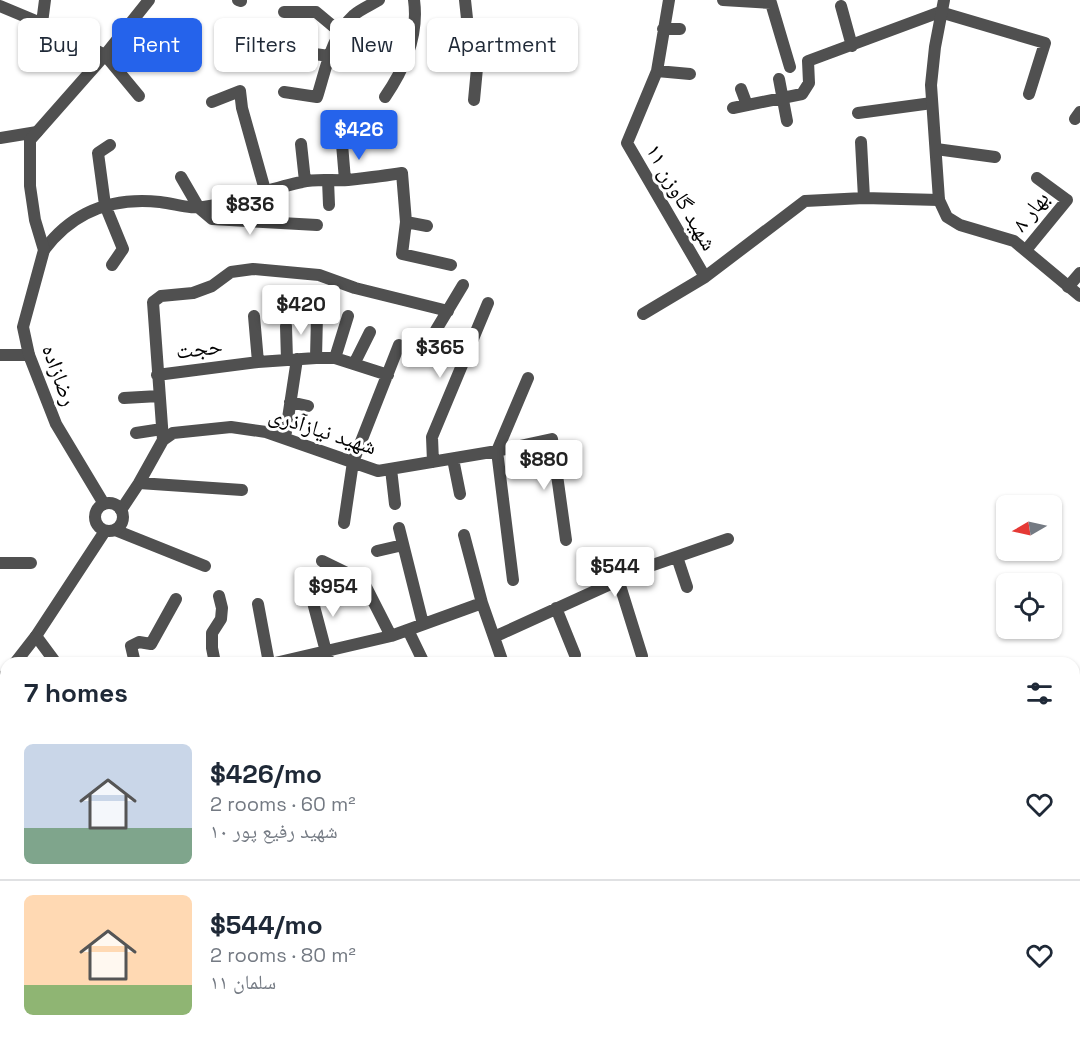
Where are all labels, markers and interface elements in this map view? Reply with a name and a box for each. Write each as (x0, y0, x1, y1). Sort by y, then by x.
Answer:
chip: Buy (18, 18, 100, 72)
chip: Rent (112, 18, 202, 72)
chip: Filters (214, 18, 318, 72)
chip: New (330, 18, 415, 72)
chip: Apartment (427, 18, 578, 72)
pin: $426 (323, 110, 395, 161)
text: $426 (334, 116, 384, 142)
street label: شهید گاوزن ۱۱ (640, 139, 724, 255)
pin: $836 (214, 185, 286, 236)
street label: بهار ۸ (1005, 185, 1055, 237)
text: $836 (226, 191, 274, 217)
pin: $420 (265, 285, 337, 336)
text: $420 (276, 291, 326, 317)
pin: $365 (404, 328, 476, 379)
street label: حجت (174, 331, 224, 365)
text: $365 (416, 334, 464, 360)
street label: رضازاده (36, 341, 84, 409)
street label: شهید نیازآذری (266, 399, 380, 461)
pin: $880 (508, 440, 580, 491)
text: $880 (519, 446, 569, 472)
north arrow (996, 495, 1062, 561)
map controls (996, 495, 1062, 639)
pin: $544 (579, 547, 651, 598)
text: $544 (590, 553, 640, 579)
pin: $954 (297, 567, 369, 618)
text: $954 (308, 573, 358, 599)
button: locate (996, 573, 1062, 639)
text: 7 homes (24, 676, 128, 710)
icon: filters (1023, 677, 1056, 710)
text: $426/mo (210, 757, 322, 791)
icon: home (72, 768, 144, 840)
icon: heart (1023, 788, 1056, 821)
text: 2 rooms · 60 m² (210, 791, 356, 817)
text: شهید رفیع پور ۱۰ (210, 818, 338, 844)
text: $544/mo (210, 908, 323, 942)
icon: home (72, 919, 144, 991)
icon: heart (1023, 939, 1056, 972)
text: 2 rooms · 80 m² (210, 942, 356, 968)
text: سلمان ۱۱ (210, 969, 276, 995)

